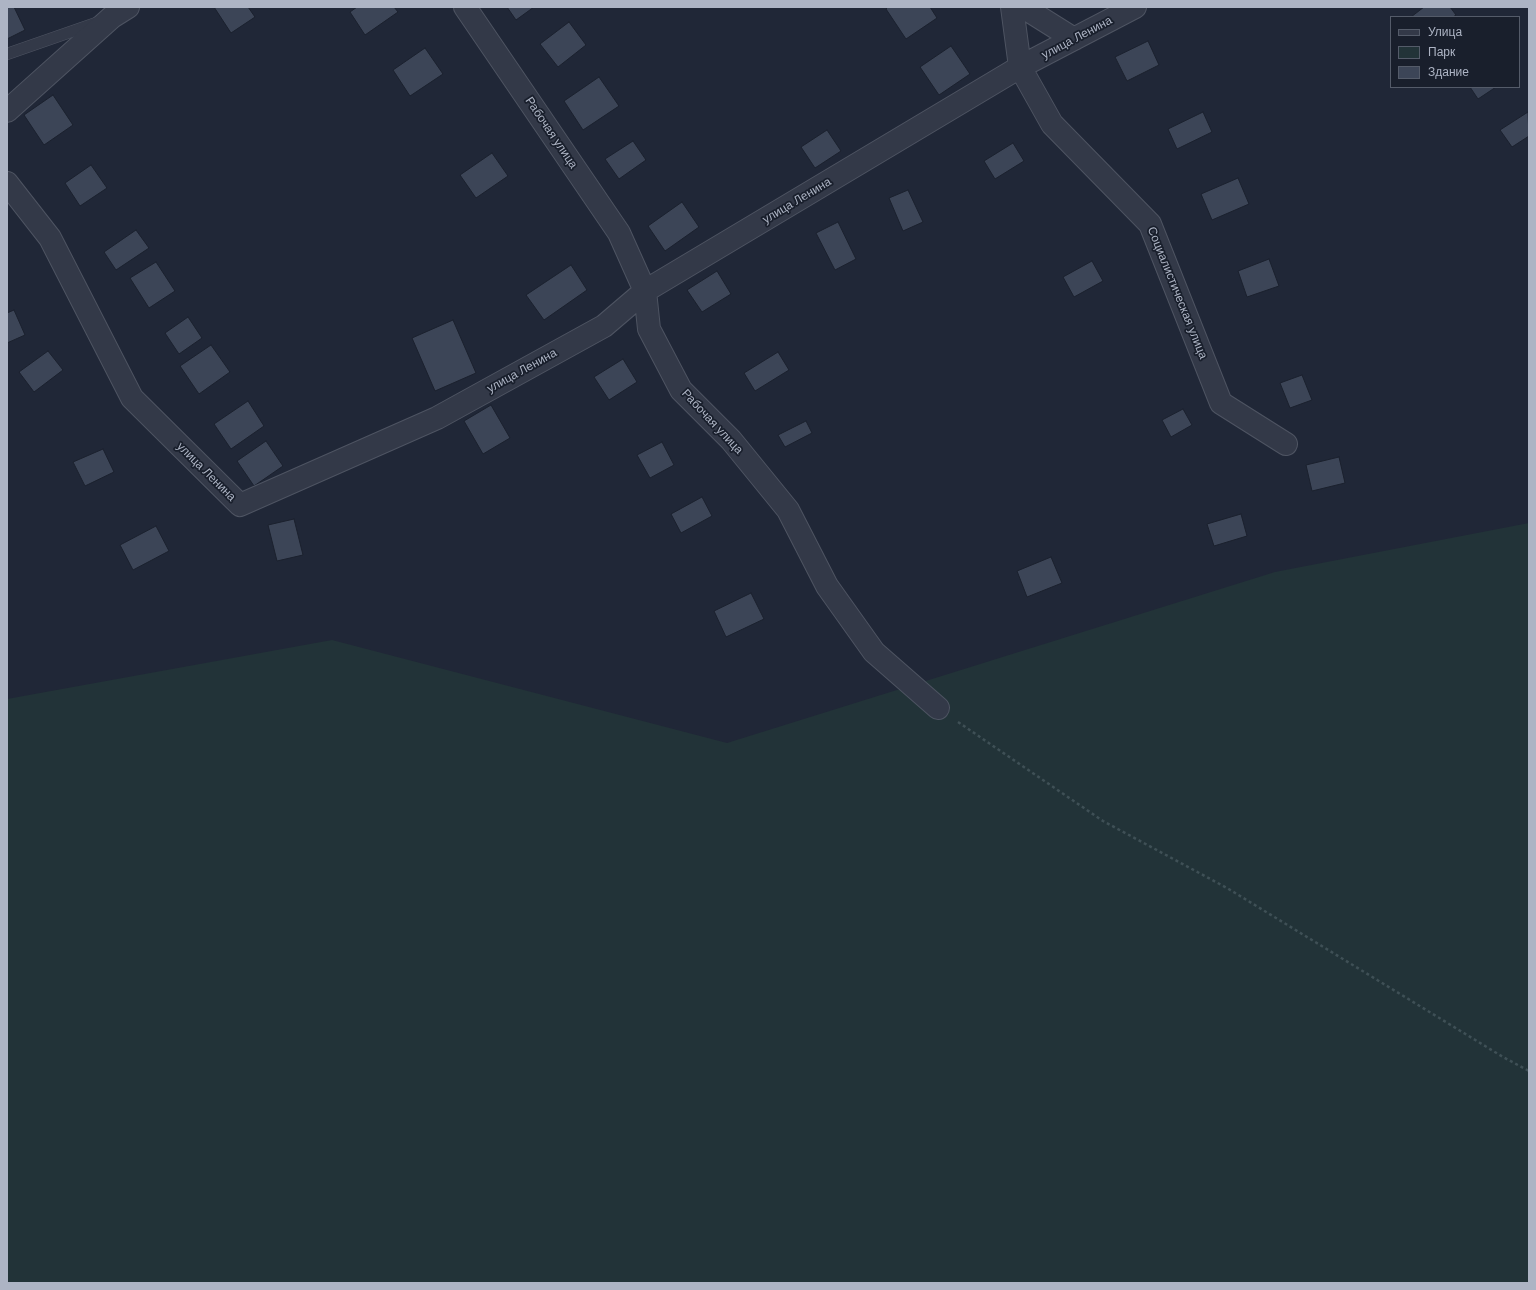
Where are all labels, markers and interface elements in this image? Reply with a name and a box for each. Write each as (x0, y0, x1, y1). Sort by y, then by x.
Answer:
street label: улица Ленина (1039, 13, 1115, 63)
legend (1390, 16, 1520, 88)
text: Улица (1428, 25, 1462, 39)
text: Парк (1428, 45, 1455, 59)
text: Здание (1428, 65, 1469, 79)
street label: Рабочая улица (522, 94, 580, 172)
street label: улица Ленина (760, 175, 834, 227)
street label: Социалистическая улица (1144, 225, 1210, 361)
street label: улица Ленина (485, 346, 559, 396)
street label: Рабочая улица (678, 387, 746, 457)
street label: улица Ленина (174, 440, 238, 504)

